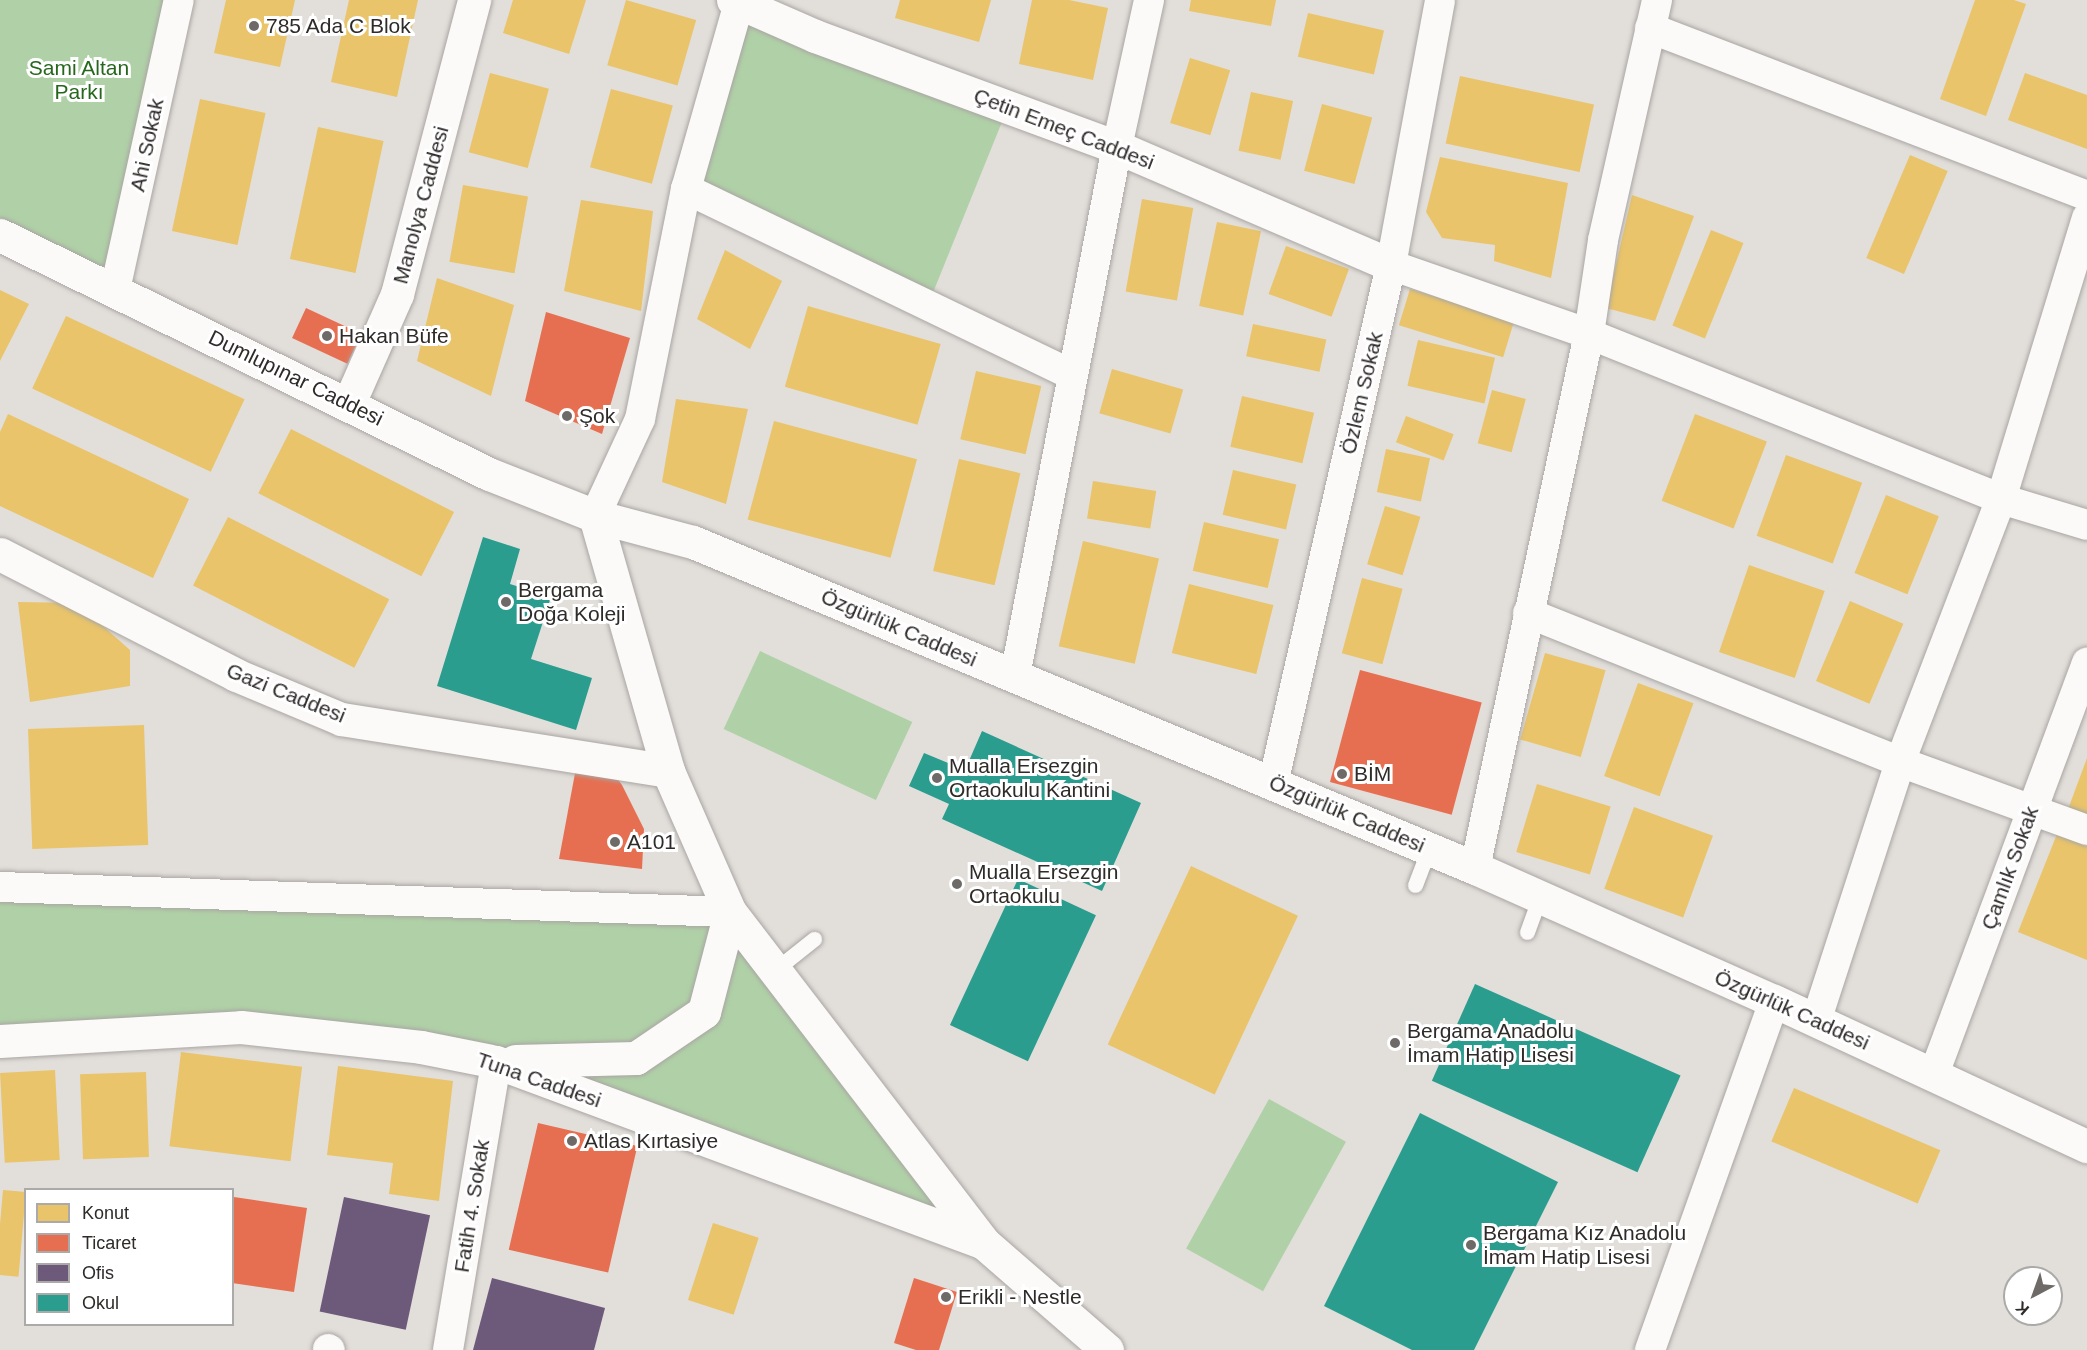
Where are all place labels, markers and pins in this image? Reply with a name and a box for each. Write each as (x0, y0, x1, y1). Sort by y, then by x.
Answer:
place label: 785 Ada C Blok (266, 13, 412, 39)
marker: 785 Ada C Blok (247, 19, 261, 33)
place label: Hakan Büfe (339, 323, 449, 349)
marker: Hakan Büfe (320, 329, 334, 343)
place label: Şok (579, 403, 615, 429)
marker: Şok (560, 409, 574, 423)
place label: Bergama Doğa Koleji (518, 577, 625, 627)
marker: Bergama Doğa Koleji (499, 595, 513, 609)
place label: Mualla Ersezgin Ortaokulu Kantini (949, 753, 1110, 803)
place label: BİM (1354, 761, 1391, 787)
marker: BİM (1335, 767, 1349, 781)
marker: Mualla Ersezgin Ortaokulu Kantini (930, 771, 944, 785)
place label: A101 (627, 829, 676, 855)
marker: A101 (608, 835, 622, 849)
place label: Mualla Ersezgin Ortaokulu (969, 859, 1118, 909)
marker: Mualla Ersezgin Ortaokulu (950, 877, 964, 891)
place label: Bergama Anadolu İmam Hatip Lisesi (1407, 1018, 1575, 1068)
marker: Bergama Anadolu İmam Hatip Lisesi (1388, 1036, 1402, 1050)
place label: Atlas Kırtasiye (584, 1128, 718, 1154)
marker: Atlas Kırtasiye (565, 1134, 579, 1148)
place label: Bergama Kız Anadolu İmam Hatip Lisesi (1483, 1220, 1687, 1270)
marker: Bergama Kız Anadolu İmam Hatip Lisesi (1464, 1238, 1478, 1252)
place label: Erikli - Nestle (958, 1284, 1082, 1310)
marker: Erikli - Nestle (939, 1290, 953, 1304)

